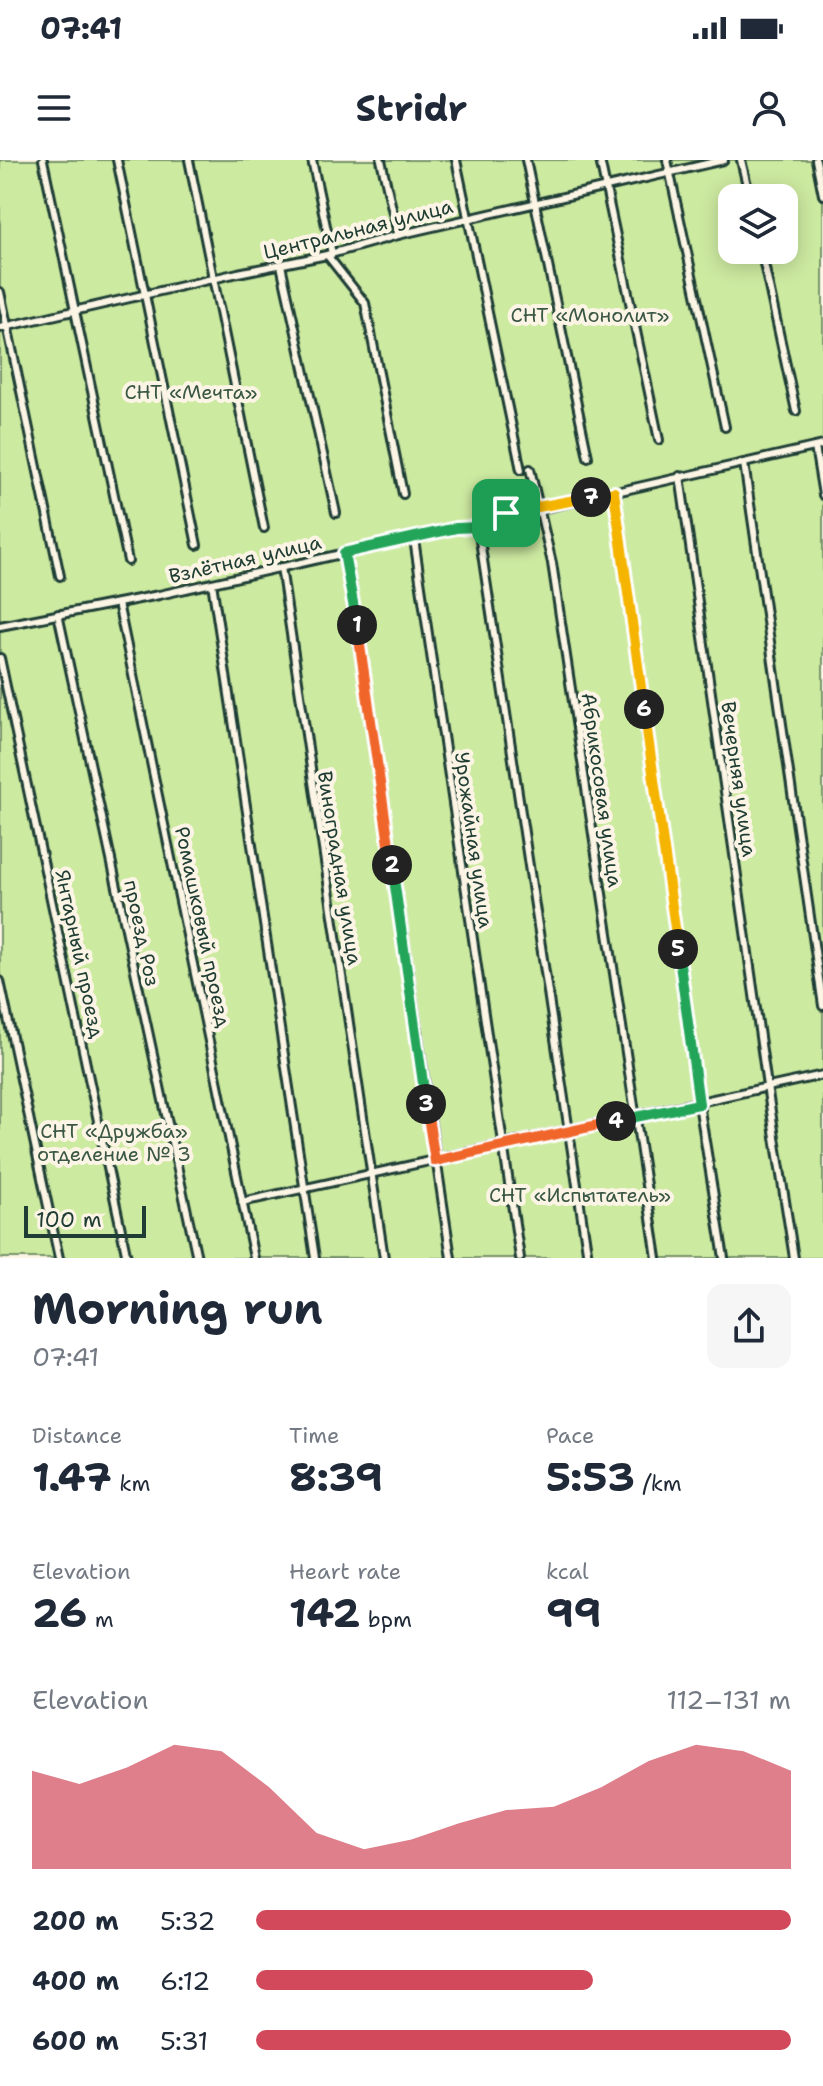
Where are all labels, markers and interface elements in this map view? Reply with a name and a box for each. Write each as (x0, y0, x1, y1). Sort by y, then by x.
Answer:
text: 07:41 (40, 8, 122, 49)
text: Stridr (356, 84, 467, 133)
icon: menu (32, 86, 76, 130)
icon: person (747, 86, 791, 130)
map controls (718, 184, 798, 264)
button: layers (718, 184, 798, 264)
street label: Центральная улица (260, 193, 456, 265)
park label: СНТ «Монолит» (511, 302, 669, 328)
park label: СНТ «Мечта» (124, 379, 258, 405)
pin: 7 (571, 477, 611, 517)
pin (472, 479, 540, 547)
text: 7 (583, 482, 599, 511)
icon: arrive (484, 491, 528, 535)
street label: Взлётная улица (166, 529, 324, 589)
pin: 1 (337, 605, 377, 645)
text: 1 (352, 610, 362, 639)
pin: 6 (624, 689, 664, 729)
street label: Абрикосовая улица (575, 691, 629, 890)
text: 6 (636, 694, 652, 723)
street label: Вечерняя улица (715, 700, 763, 859)
street label: Урожайная улица (449, 750, 499, 930)
street label: Виноградная улица (312, 769, 368, 967)
street label: Ромашковый проезд (169, 824, 237, 1030)
pin: 2 (372, 845, 412, 885)
text: 2 (384, 850, 400, 879)
street label: Янтарный проезд (49, 867, 111, 1041)
street label: проезд Роз (118, 877, 166, 989)
pin: 5 (658, 929, 698, 969)
text: 5 (671, 934, 685, 963)
pin: 3 (406, 1084, 446, 1124)
text: 3 (418, 1089, 434, 1118)
pin: 4 (596, 1101, 636, 1141)
text: 4 (608, 1106, 624, 1135)
park label: СНТ «Дружба» отделение № 3 (37, 1118, 191, 1167)
park label: СНТ «Испытатель» (489, 1182, 671, 1208)
scale bar (24, 1202, 146, 1238)
text: 100 m (36, 1205, 102, 1234)
text: Morning run (32, 1279, 323, 1338)
button: share (707, 1284, 791, 1368)
text: 07:41 (32, 1339, 99, 1374)
text: Distance (32, 1421, 122, 1450)
text: Time (289, 1421, 339, 1450)
text: Pace (546, 1421, 594, 1450)
text: 1.47 (32, 1450, 112, 1504)
text: 8:39 (289, 1450, 383, 1504)
text: 5:53 (546, 1450, 635, 1504)
text: km (112, 1469, 150, 1498)
text: /km (635, 1469, 682, 1498)
text: Elevation (32, 1557, 130, 1586)
text: Heart rate (289, 1557, 401, 1586)
text: kcal (546, 1557, 589, 1586)
text: 26 (32, 1586, 87, 1640)
text: 142 (289, 1586, 360, 1640)
text: 99 (546, 1586, 602, 1640)
text: m (87, 1605, 114, 1634)
text: bpm (360, 1605, 412, 1634)
text: Elevation (32, 1682, 148, 1717)
text: 112–131 m (667, 1682, 791, 1717)
text: 200 m (32, 1903, 119, 1938)
text: 5:32 (160, 1903, 215, 1938)
text: 400 m (32, 1963, 119, 1998)
text: 6:12 (160, 1963, 210, 1998)
text: 600 m (32, 2023, 119, 2058)
text: 5:31 (160, 2023, 208, 2058)

